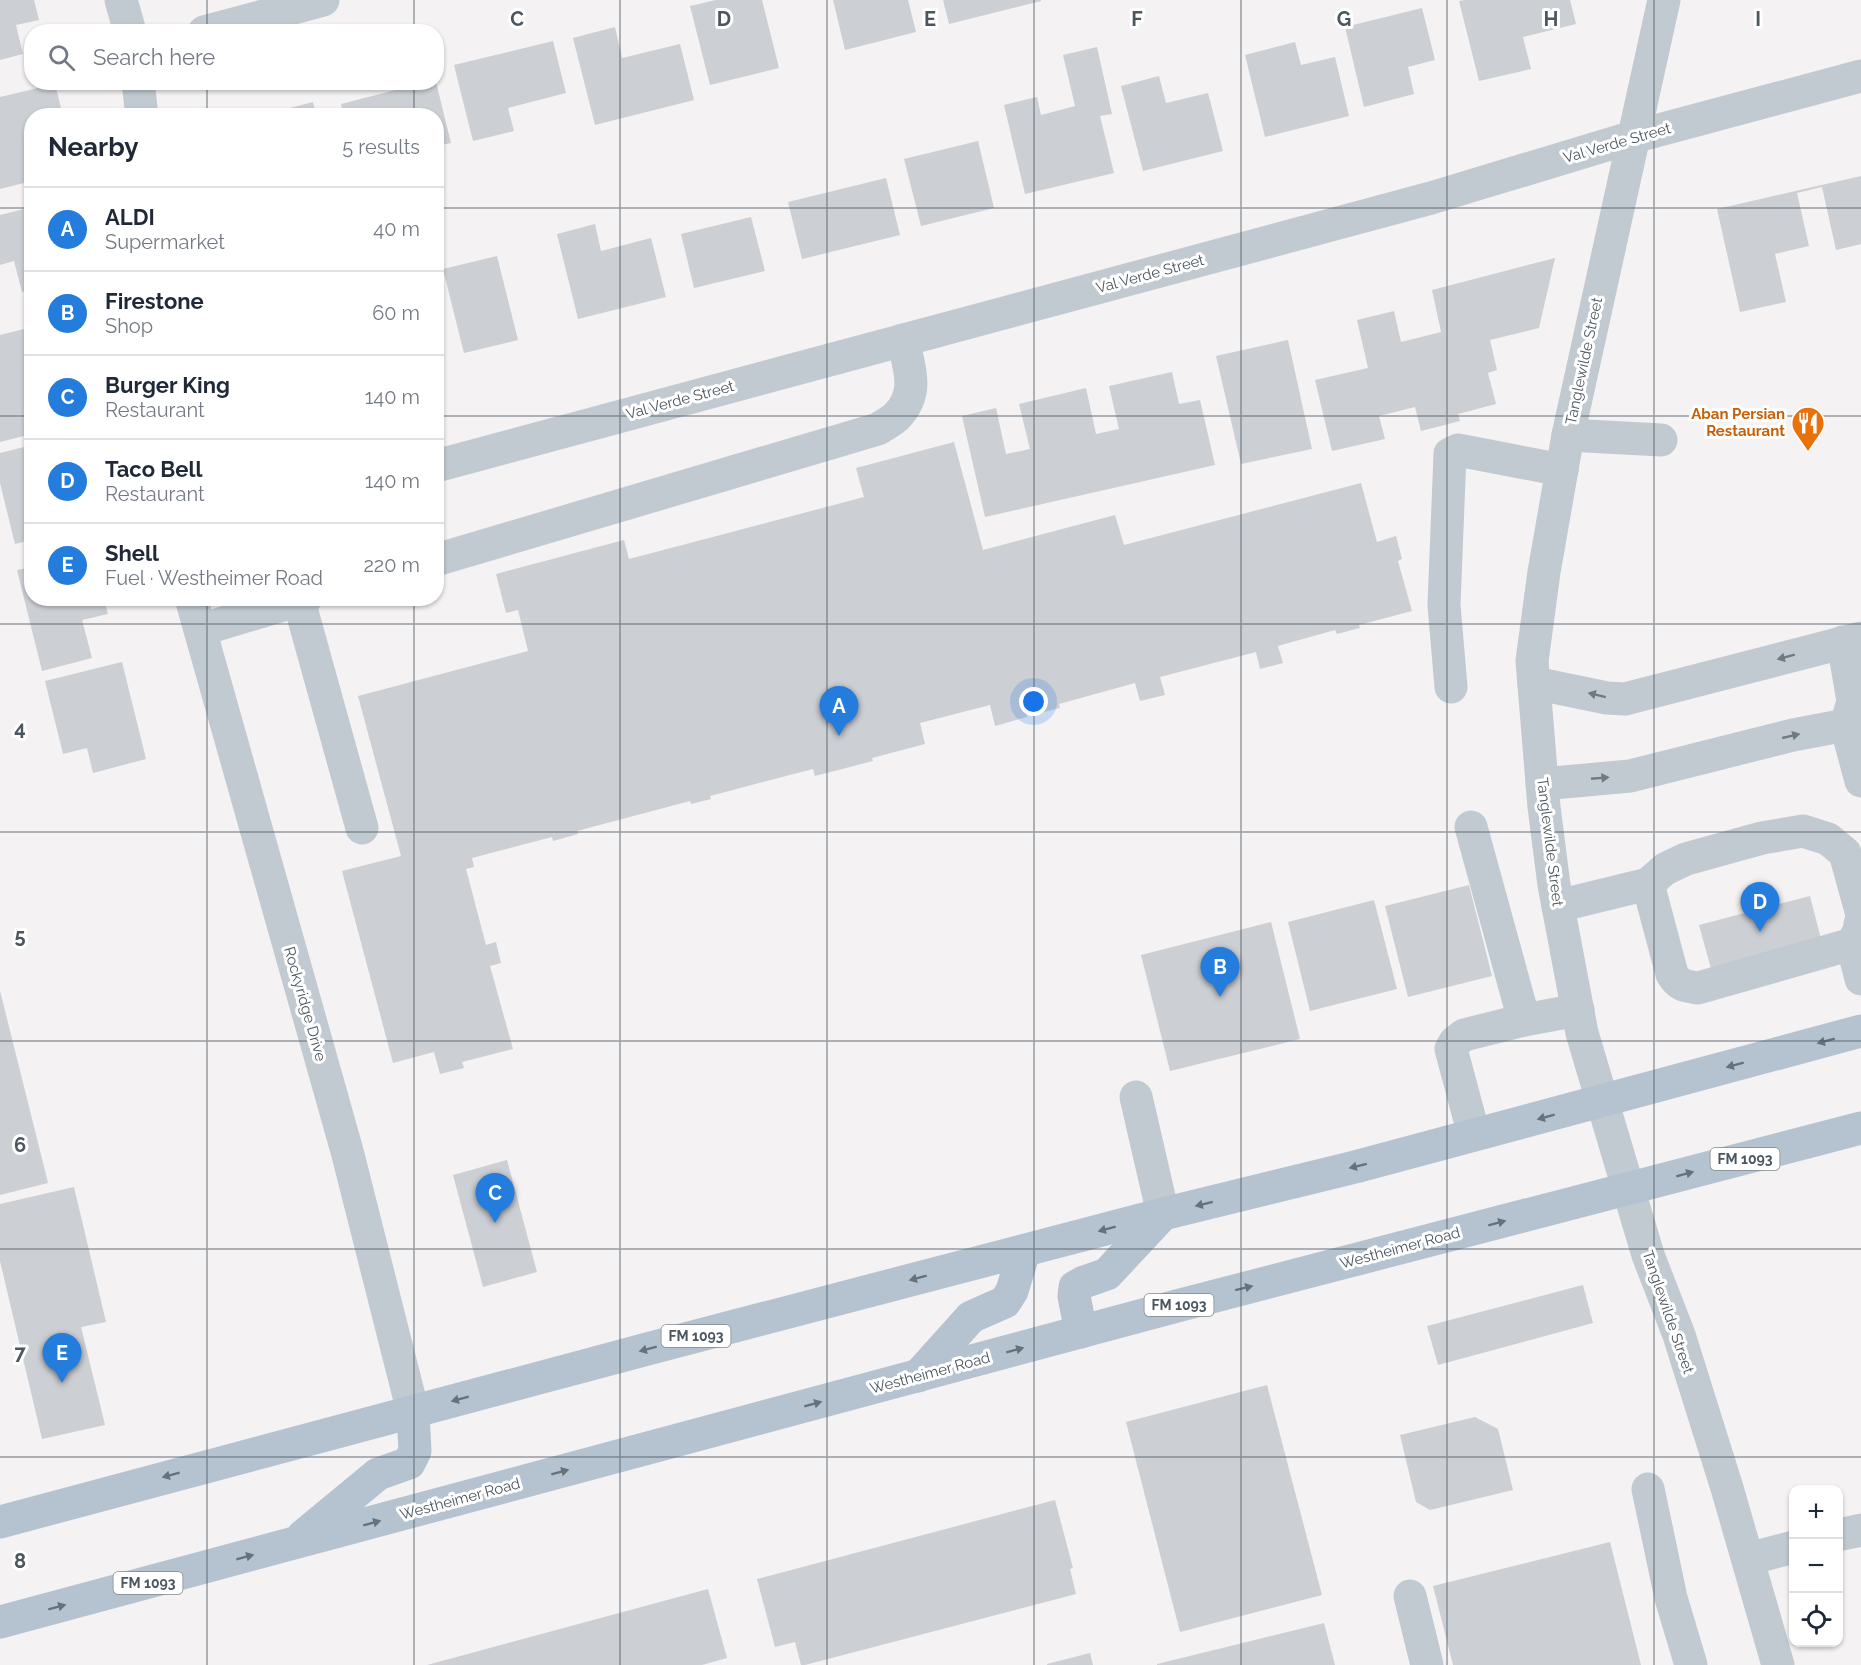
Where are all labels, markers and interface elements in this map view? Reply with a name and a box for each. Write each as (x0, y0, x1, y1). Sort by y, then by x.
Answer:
text: C (510, 7, 524, 31)
text: D (717, 7, 731, 31)
text: E (924, 7, 936, 31)
text: F (1131, 7, 1143, 31)
text: G (1337, 7, 1351, 31)
text: H (1544, 7, 1558, 31)
text: I (1755, 7, 1761, 31)
search box (24, 24, 444, 90)
icon: search (45, 41, 78, 74)
text: Search here (93, 44, 215, 70)
street label: Val Verde Street (1561, 119, 1673, 167)
text: Nearby (48, 132, 138, 162)
text: 5 results (342, 135, 420, 159)
text: ALDI (105, 204, 155, 230)
text: A (61, 217, 74, 241)
text: 40 m (373, 217, 420, 241)
text: Supermarket (105, 230, 225, 254)
street label: Val Verde Street (1094, 251, 1206, 297)
text: Firestone (105, 288, 204, 314)
street label: Tanglewilde Street (1562, 296, 1606, 426)
text: B (61, 301, 74, 325)
text: 60 m (372, 301, 420, 325)
text: Shop (105, 314, 153, 338)
text: Burger King (105, 372, 230, 398)
street label: Val Verde Street (624, 377, 736, 423)
text: C (61, 385, 74, 409)
text: 140 m (365, 385, 420, 409)
text: Restaurant (105, 398, 205, 422)
place label: Aban Persian Restaurant (1691, 405, 1785, 440)
restaurant icon: Aban Persian Restaurant (1790, 405, 1826, 452)
text: Taco Bell (105, 456, 202, 482)
text: D (60, 469, 75, 493)
text: 140 m (365, 469, 420, 493)
text: Restaurant (105, 482, 205, 506)
text: Shell (105, 540, 159, 566)
text: E (61, 553, 74, 577)
text: 220 m (363, 553, 420, 577)
text: Fuel · Westheimer Road (105, 566, 323, 590)
one-way arrow (1777, 652, 1795, 662)
pin: A (820, 686, 858, 736)
your location (1019, 687, 1048, 716)
one-way arrow (1588, 690, 1606, 700)
text: 4 (14, 716, 26, 740)
one-way arrow (1781, 731, 1800, 740)
one-way arrow (1591, 773, 1610, 783)
street label: Tanglewilde Street (1533, 777, 1567, 907)
pin: D (1740, 882, 1780, 932)
text: 5 (14, 924, 26, 948)
street label: Rockyridge Drive (280, 945, 330, 1064)
pin: B (1200, 948, 1240, 997)
one-way arrow (1817, 1036, 1835, 1046)
one-way arrow (1726, 1061, 1744, 1071)
one-way arrow (1537, 1112, 1555, 1122)
text: 6 (14, 1133, 26, 1157)
road number: FM 1093 (1710, 1148, 1780, 1170)
one-way arrow (1348, 1162, 1367, 1172)
one-way arrow (1676, 1169, 1694, 1178)
pin: C (476, 1174, 514, 1223)
one-way arrow (1195, 1199, 1214, 1209)
one-way arrow (1488, 1217, 1507, 1227)
street label: Westheimer Road (1338, 1223, 1462, 1273)
one-way arrow (1098, 1225, 1116, 1234)
street label: Tanglewilde Street (1638, 1248, 1698, 1376)
one-way arrow (909, 1274, 927, 1284)
one-way arrow (1235, 1283, 1253, 1293)
road number: FM 1093 (1144, 1294, 1214, 1316)
road number: FM 1093 (662, 1325, 730, 1347)
pin: E (42, 1334, 82, 1383)
text: 7 (14, 1341, 26, 1365)
one-way arrow (1006, 1344, 1024, 1354)
one-way arrow (639, 1345, 657, 1354)
street label: Westheimer Road (868, 1348, 992, 1398)
one-way arrow (451, 1395, 469, 1404)
one-way arrow (804, 1398, 822, 1408)
one-way arrow (551, 1466, 569, 1476)
one-way arrow (162, 1471, 180, 1480)
street label: Westheimer Road (398, 1474, 522, 1524)
map controls (1789, 1485, 1843, 1647)
button: + (1789, 1485, 1843, 1539)
one-way arrow (363, 1517, 381, 1527)
button: − (1789, 1539, 1843, 1593)
text: 8 (14, 1549, 26, 1573)
one-way arrow (236, 1551, 254, 1561)
road number: FM 1093 (114, 1572, 182, 1594)
button: locate (1789, 1593, 1843, 1647)
one-way arrow (48, 1602, 66, 1611)

